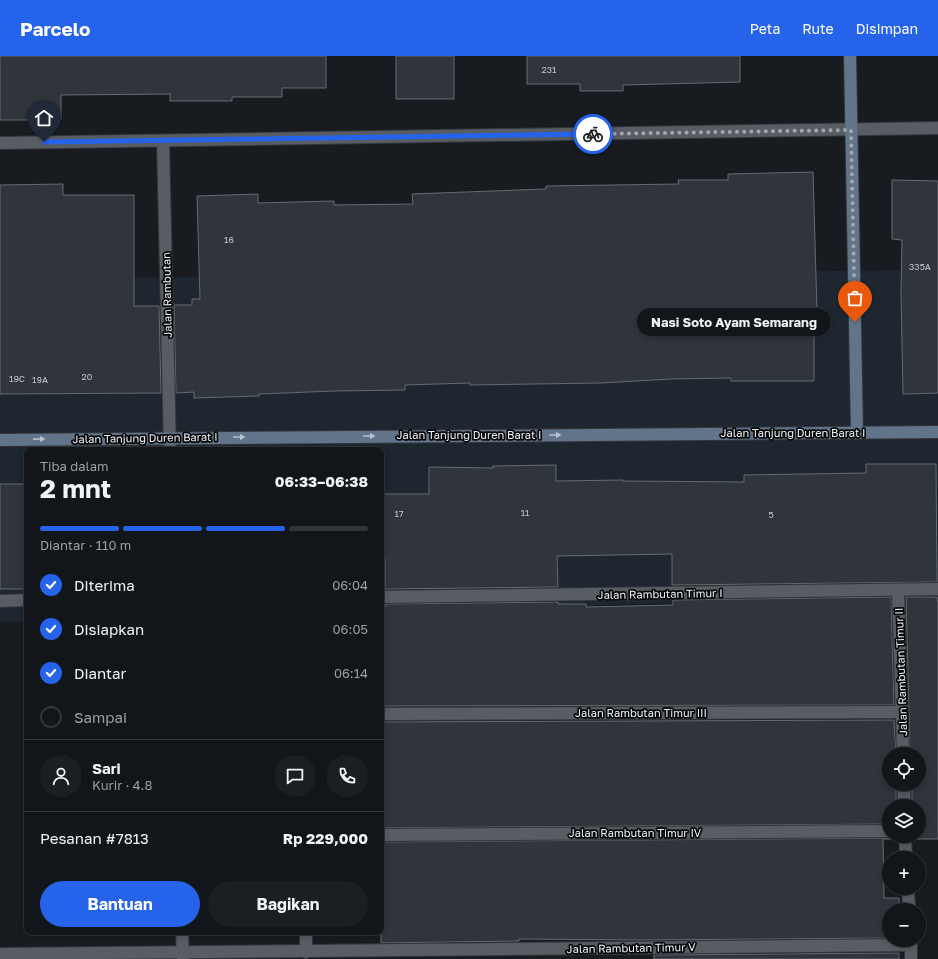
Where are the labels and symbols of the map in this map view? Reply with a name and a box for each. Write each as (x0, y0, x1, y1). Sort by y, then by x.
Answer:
house number: 231 (542, 64, 557, 75)
pin (27, 101, 61, 142)
courier (573, 114, 613, 154)
house number: 16 (224, 234, 234, 245)
street label: Jalan Rambutan (159, 252, 174, 338)
house number: 335A (909, 261, 931, 272)
pin (838, 281, 872, 322)
callout: Nasi Soto Ayam Semarang (637, 308, 831, 336)
house number: 20 (82, 371, 93, 382)
house number: 19C (9, 373, 25, 384)
house number: 19A (32, 374, 48, 385)
street label: Jalan Tanjung Duren Barat I (720, 426, 866, 439)
street label: Jalan Tanjung Duren Barat I (396, 428, 542, 441)
street label: Jalan Tanjung Duren Barat I (72, 430, 218, 445)
one-way arrow (549, 432, 562, 438)
one-way arrow (363, 433, 376, 439)
one-way arrow (233, 434, 246, 440)
one-way arrow (33, 436, 46, 442)
house number: 11 (521, 507, 530, 518)
house number: 17 (394, 508, 404, 519)
house number: 5 (768, 509, 774, 520)
street label: Jalan Rambutan Timur I (597, 586, 723, 601)
street label: Jalan Rambutan Timur II (892, 608, 909, 736)
street label: Jalan Rambutan Timur III (575, 706, 707, 719)
street label: Jalan Rambutan Timur IV (569, 826, 702, 839)
street label: Jalan Rambutan Timur V (566, 940, 696, 955)

